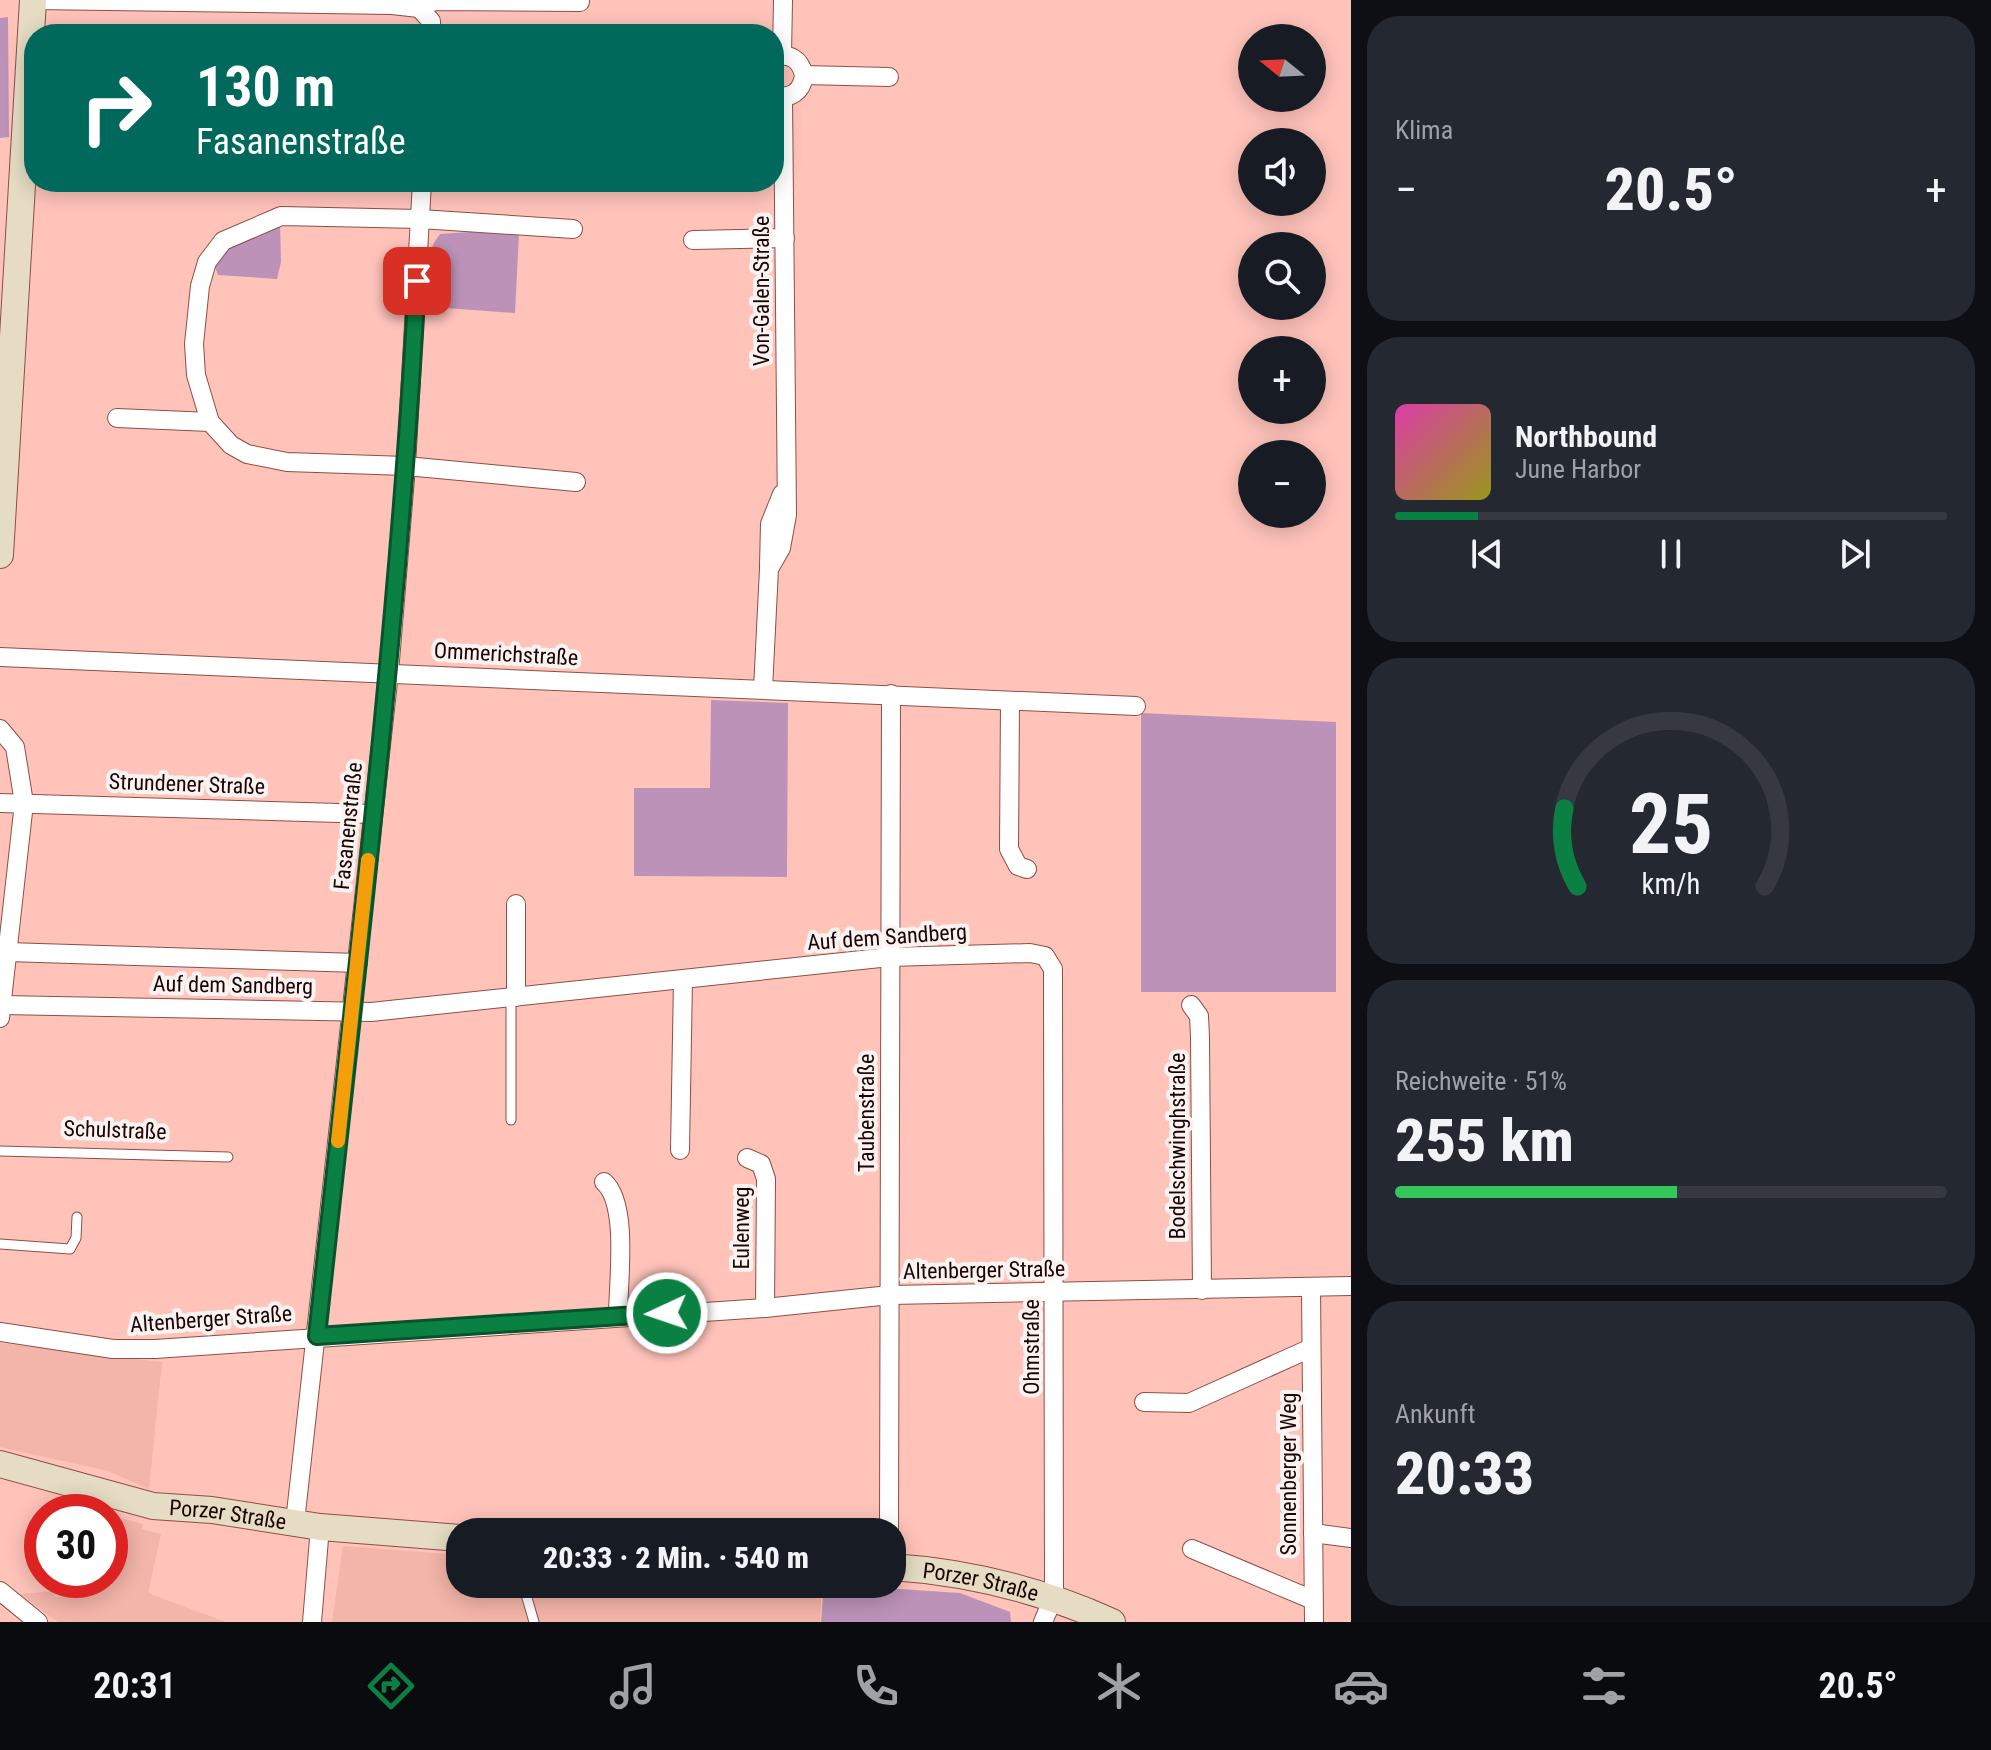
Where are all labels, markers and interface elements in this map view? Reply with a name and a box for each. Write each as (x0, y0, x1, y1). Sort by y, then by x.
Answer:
north arrow (1238, 24, 1326, 112)
map controls (1238, 24, 1326, 528)
text: 130 m (196, 54, 335, 120)
icon: right (64, 56, 168, 160)
text: Klima (1395, 115, 1453, 145)
text: Fasanenstraße (196, 121, 406, 163)
button: sound (1238, 128, 1326, 216)
text: 20.5° (1605, 154, 1738, 225)
text: − (1395, 164, 1417, 216)
text: + (1925, 164, 1947, 216)
street label: Von-Galen-Straße (749, 216, 774, 366)
button: search (1238, 232, 1326, 320)
pin (383, 247, 451, 315)
icon: arrive (395, 259, 439, 303)
button: + (1238, 336, 1326, 424)
text: Northbound (1515, 419, 1657, 454)
button: − (1238, 440, 1326, 528)
text: June Harbor (1515, 454, 1641, 484)
icon: previous (1465, 532, 1509, 576)
icon: pause (1649, 532, 1693, 576)
icon: next (1833, 532, 1877, 576)
street label: Ommerichstraße (433, 638, 579, 670)
street label: Fasanenstraße (329, 761, 367, 891)
street label: Strundener Straße (108, 769, 266, 799)
text: 25 (1629, 776, 1713, 873)
text: km/h (1642, 867, 1700, 901)
street label: Auf dem Sandberg (806, 919, 968, 955)
street label: Auf dem Sandberg (153, 971, 313, 999)
street label: Bodelschwinghstraße (1165, 1053, 1190, 1239)
street label: Taubenstraße (854, 1054, 879, 1172)
text: Reichweite · 51% (1395, 1066, 1567, 1096)
text: 255 km (1395, 1105, 1574, 1176)
street label: Schulstraße (63, 1116, 167, 1144)
street label: Eulenweg (729, 1187, 754, 1269)
street label: Altenberger Straße (903, 1256, 1065, 1284)
position arrow (625, 1271, 709, 1355)
street label: Ohmstraße (1019, 1299, 1044, 1395)
street label: Altenberger Straße (129, 1301, 293, 1337)
street label: Sonnenberger Weg (1276, 1393, 1301, 1555)
text: Ankunft (1395, 1399, 1475, 1429)
text: 20:33 (1395, 1438, 1534, 1509)
speed limit sign: 30 (24, 1494, 128, 1598)
street label: Porzer Straße (168, 1495, 288, 1534)
text: 20:33 · 2 Min. · 540 m (543, 1540, 809, 1575)
street label: Porzer Straße (921, 1557, 1042, 1606)
icon: directions (363, 1658, 419, 1714)
icon: music (605, 1658, 661, 1714)
icon: phone (848, 1658, 904, 1714)
icon: climate (1091, 1658, 1147, 1714)
icon: car (1333, 1658, 1389, 1714)
icon: filters (1576, 1658, 1632, 1714)
text: 20:31 (93, 1665, 176, 1707)
text: 20.5° (1819, 1665, 1898, 1707)

